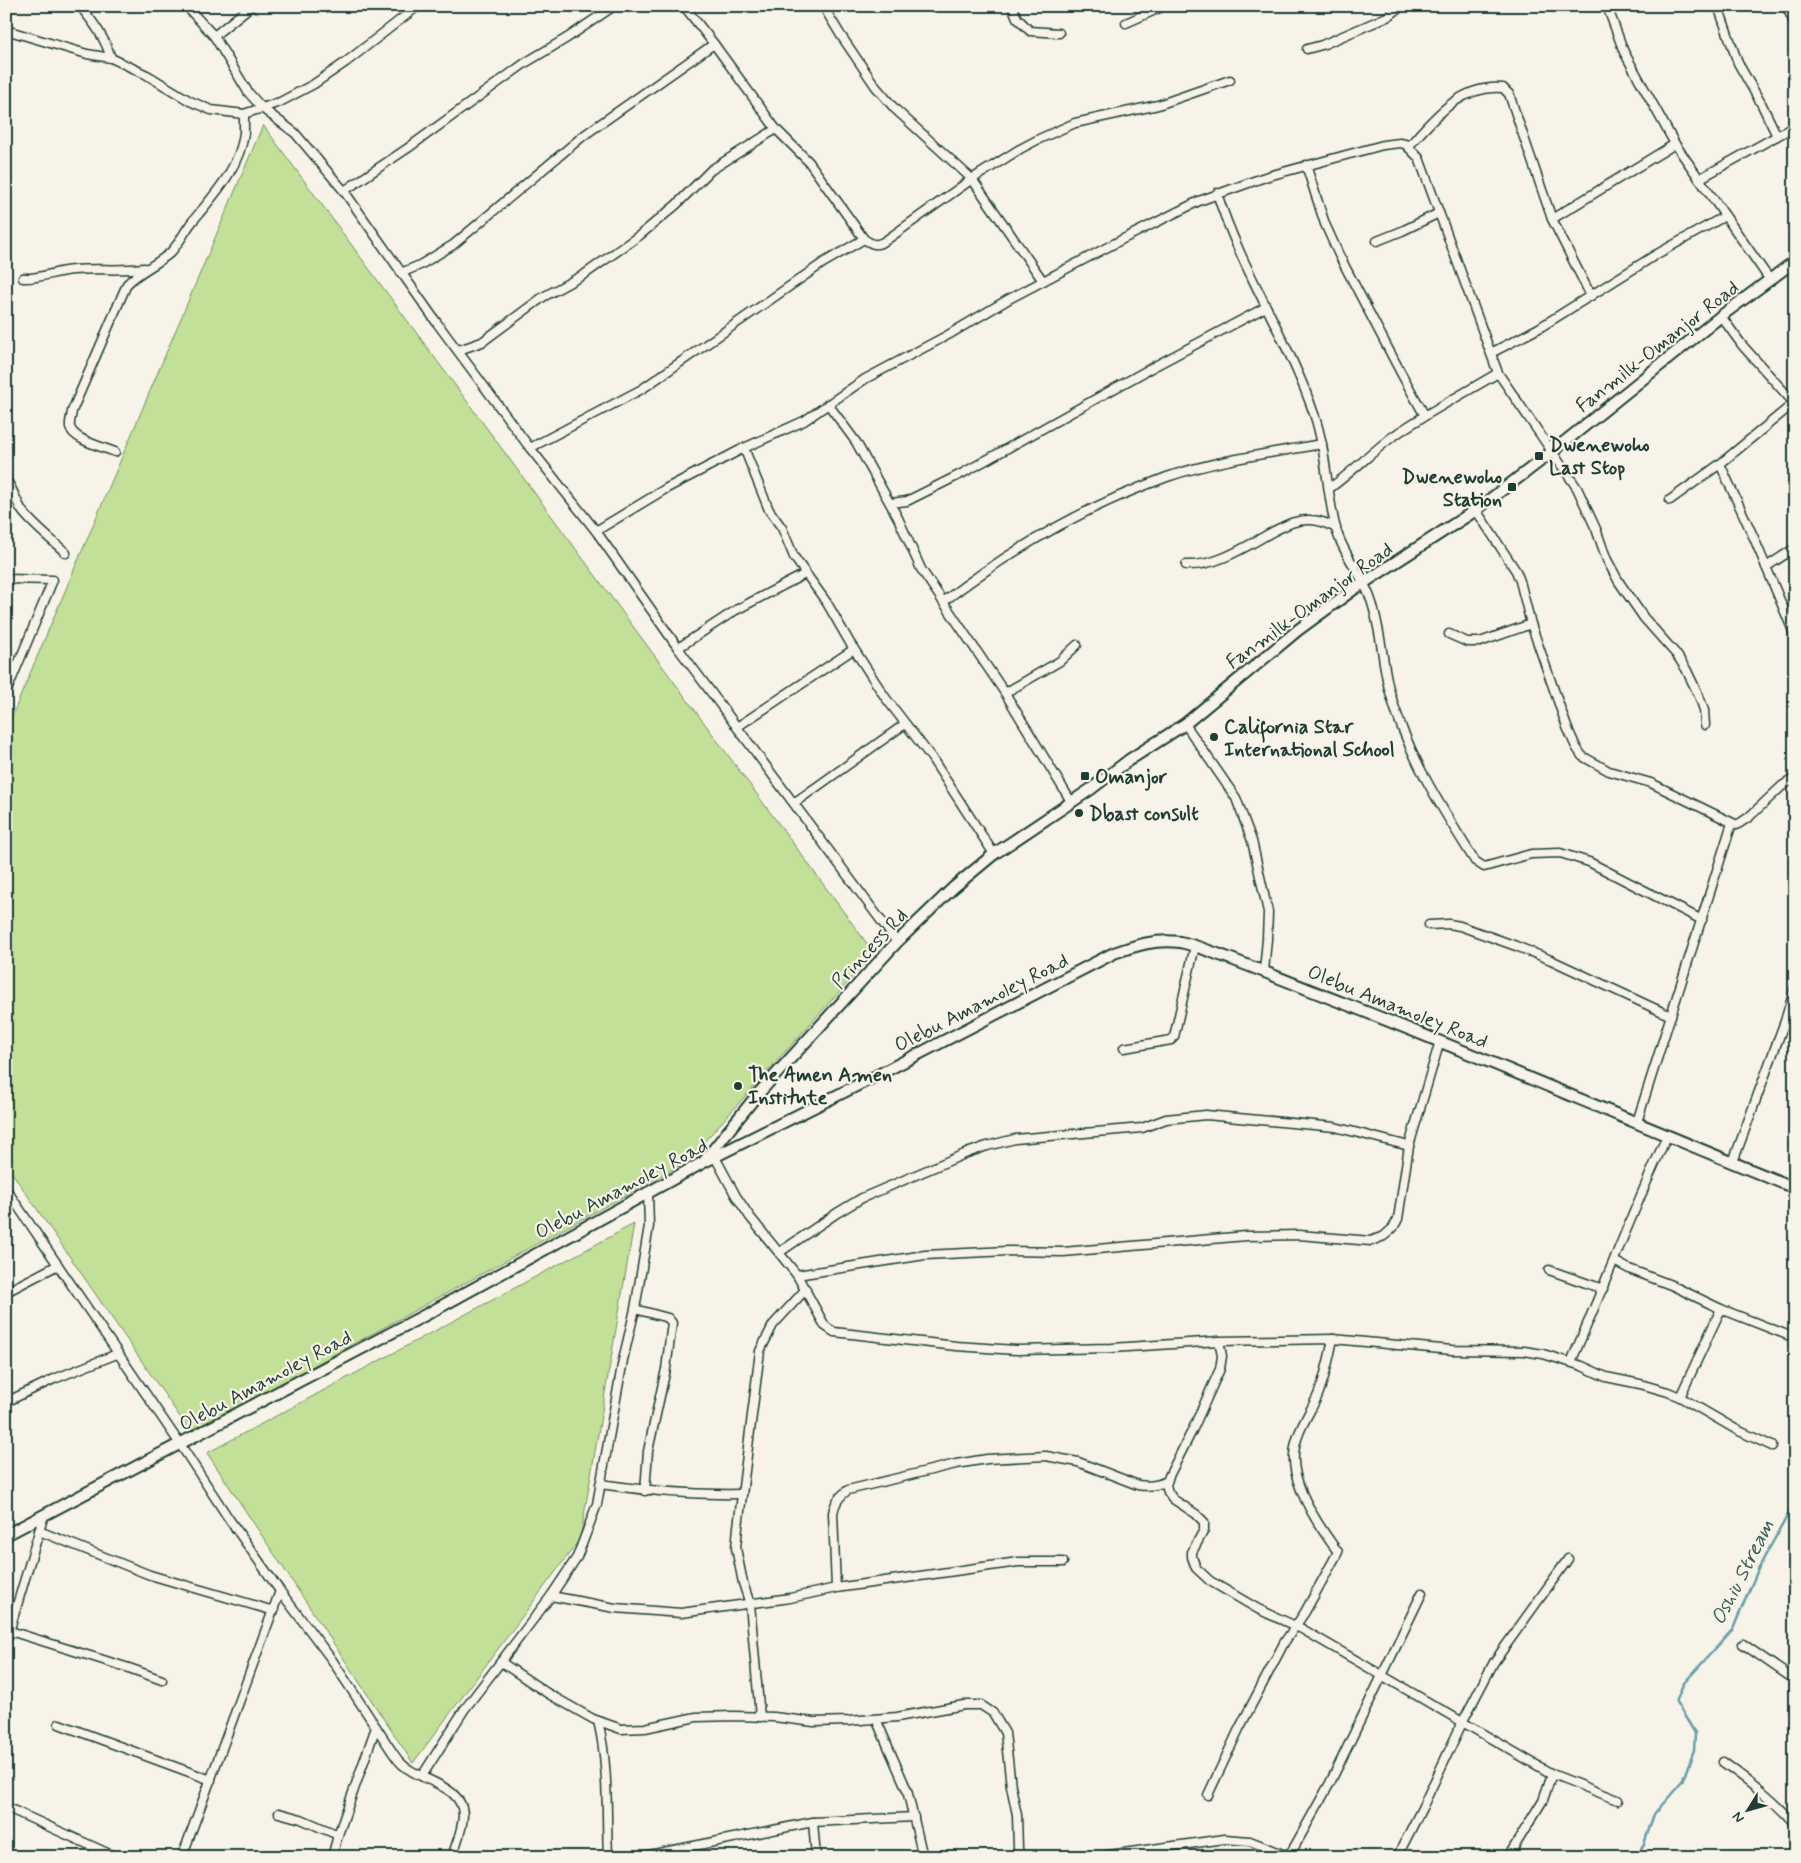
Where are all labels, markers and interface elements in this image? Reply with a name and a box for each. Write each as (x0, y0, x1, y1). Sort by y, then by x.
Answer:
street label: Fanmilk-Omanjor Road (1571, 275, 1745, 420)
place label: Dwenewoho Last Stop (1549, 432, 1650, 482)
marker: Dwenewoho Last Stop (1533, 450, 1545, 462)
place label: Dwenewoho Station (1402, 464, 1502, 514)
marker: Dwenewoho Station (1506, 481, 1518, 493)
street label: Fanmilk-Omanjor Road (1221, 536, 1399, 676)
place label: California Star International School (1224, 714, 1395, 764)
marker: California Star International School (1208, 731, 1220, 743)
place label: Omanjor (1095, 764, 1168, 791)
marker: Omanjor (1079, 770, 1091, 782)
place label: Dbast consult (1089, 801, 1199, 828)
marker: Dbast consult (1073, 807, 1085, 819)
street label: Princess Rd (826, 903, 914, 995)
street label: Olebu Amamoley Road (890, 948, 1073, 1059)
street label: Olebu Amamoley Road (1303, 959, 1492, 1056)
place label: The Amen Amen Institute (748, 1062, 892, 1112)
marker: The Amen Amen Institute (732, 1080, 744, 1092)
street label: Olebu Amamoley Road (530, 1132, 713, 1246)
street label: Olebu Amamoley Road (174, 1324, 357, 1438)
water label: Oshiu Stream (1704, 1515, 1781, 1630)
north arrow (1724, 1786, 1774, 1836)
text: N (1728, 1808, 1748, 1826)

